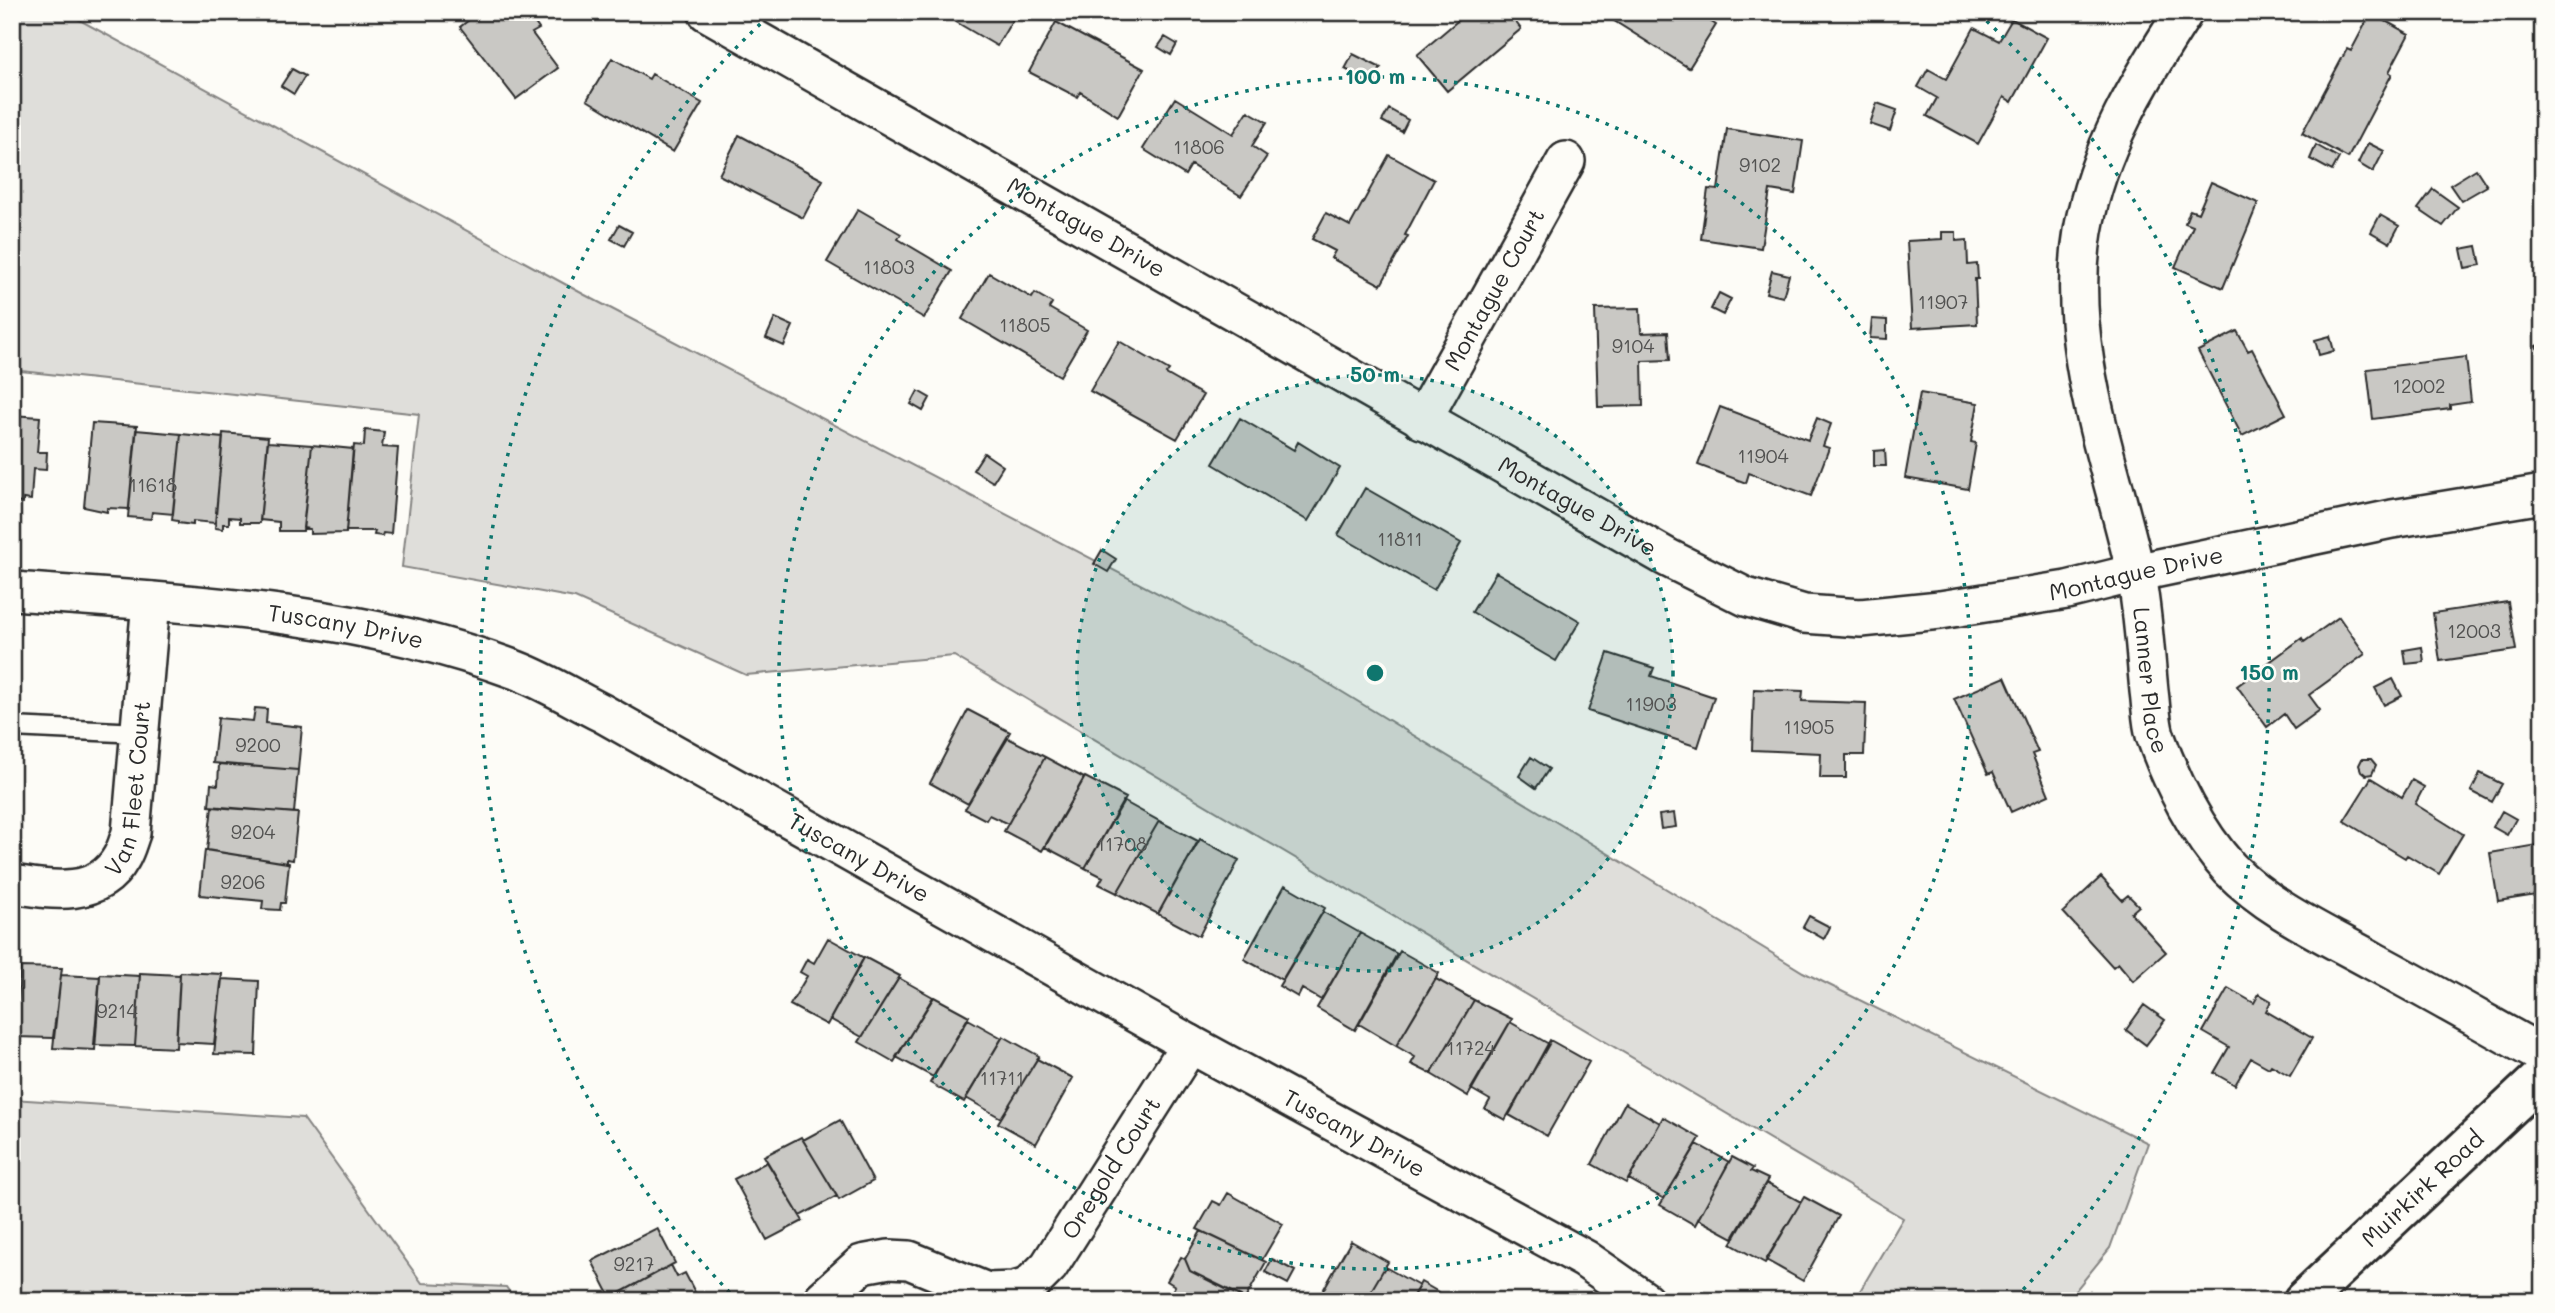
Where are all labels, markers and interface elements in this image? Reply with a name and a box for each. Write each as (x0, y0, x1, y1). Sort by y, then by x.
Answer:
text: 100 m (1345, 62, 1405, 89)
house number: 11806 (1173, 134, 1225, 159)
house number: 9102 (1739, 152, 1781, 177)
street label: Montague Drive (1002, 170, 1171, 283)
street label: Montague Court (1436, 203, 1551, 376)
house number: 11803 (863, 254, 915, 279)
house number: 11907 (1918, 289, 1968, 314)
house number: 11805 (999, 312, 1051, 337)
house number: 9104 (1612, 333, 1654, 358)
text: 50 m (1350, 360, 1400, 387)
house number: 12002 (2392, 373, 2446, 398)
house number: 11904 (1737, 443, 1789, 468)
street label: Montague Drive (1493, 449, 1662, 563)
house number: 11618 (129, 472, 177, 497)
house number: 11811 (1377, 526, 1423, 551)
street label: Montague Drive (2047, 539, 2226, 607)
street label: Tuscany Drive (267, 597, 427, 655)
street label: Lanner Place (2127, 606, 2176, 757)
house number: 12003 (2447, 618, 2501, 643)
text: 150 m (2239, 658, 2299, 685)
centre of rings (1363, 661, 1387, 685)
house number: 11903 (1625, 691, 1677, 716)
street label: Van Fleet Court (98, 700, 156, 882)
house number: 11905 (1783, 714, 1835, 739)
house number: 9200 (235, 732, 281, 757)
street label: Tuscany Drive (783, 805, 935, 908)
house number: 9204 (231, 819, 275, 844)
house number: 11708 (1097, 831, 1147, 856)
house number: 9206 (220, 869, 266, 894)
house number: 9214 (96, 998, 138, 1023)
house number: 11724 (1446, 1035, 1496, 1060)
house number: 11711 (980, 1065, 1024, 1090)
street label: Tuscany Drive (1278, 1082, 1431, 1183)
street label: Oregold Court (1054, 1091, 1167, 1244)
street label: Muirkirk Road (2354, 1123, 2490, 1253)
house number: 9217 (614, 1251, 654, 1276)

